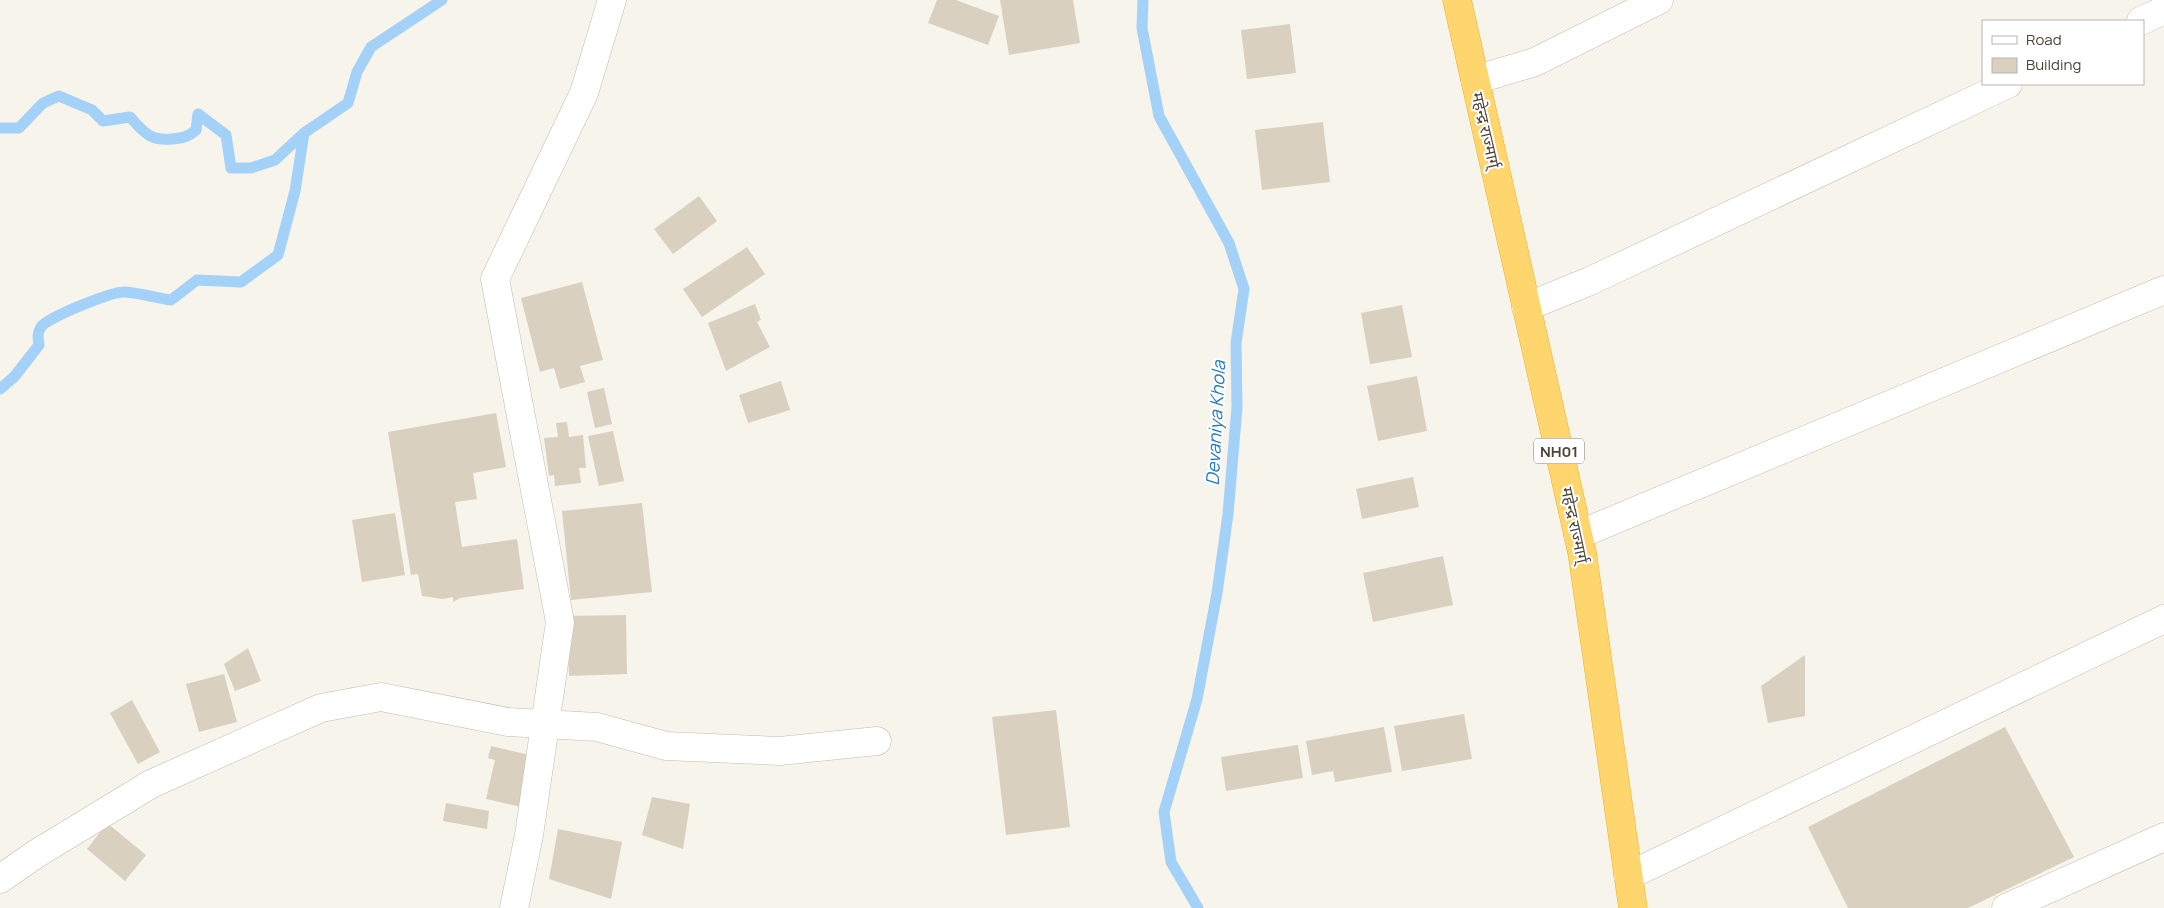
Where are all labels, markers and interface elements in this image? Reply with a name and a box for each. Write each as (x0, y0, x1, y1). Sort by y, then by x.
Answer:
legend (1982, 20, 2144, 85)
text: Road (2026, 29, 2062, 50)
text: Building (2026, 54, 2081, 75)
street label: महेन्द्र राज्मार्ग् (1467, 90, 1506, 173)
water label: Devaniya Khola (1200, 359, 1230, 486)
road number: NH01 (1534, 438, 1584, 464)
street label: महेन्द्र राज्मार्ग् (1556, 485, 1594, 568)

